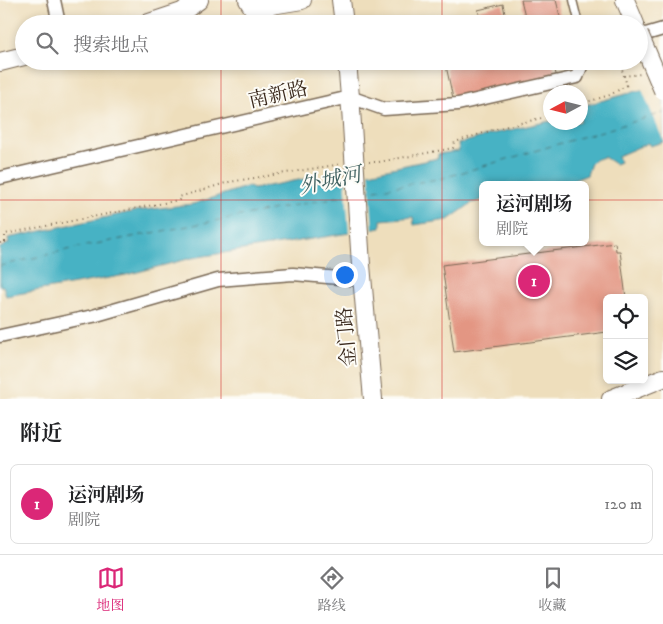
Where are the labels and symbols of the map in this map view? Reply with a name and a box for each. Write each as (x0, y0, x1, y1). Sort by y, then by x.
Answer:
street label: 南新路 (246, 77, 310, 114)
north arrow (543, 85, 588, 130)
water label: 外城河 (297, 161, 368, 200)
your location (332, 262, 358, 288)
pin: 1 (518, 262, 550, 300)
street label: 金门路 (332, 306, 363, 368)

